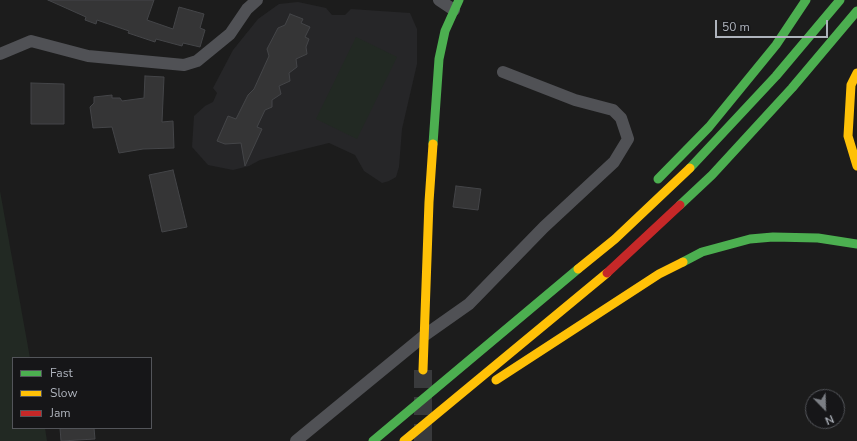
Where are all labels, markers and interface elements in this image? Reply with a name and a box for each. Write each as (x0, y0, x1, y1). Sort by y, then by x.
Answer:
scale bar (717, 12, 830, 38)
text: 50 m (722, 19, 750, 35)
legend (12, 357, 152, 429)
text: Fast (50, 365, 73, 381)
text: Slow (50, 385, 78, 401)
north arrow (805, 389, 845, 429)
text: Jam (50, 405, 71, 421)
text: N (823, 411, 836, 428)

